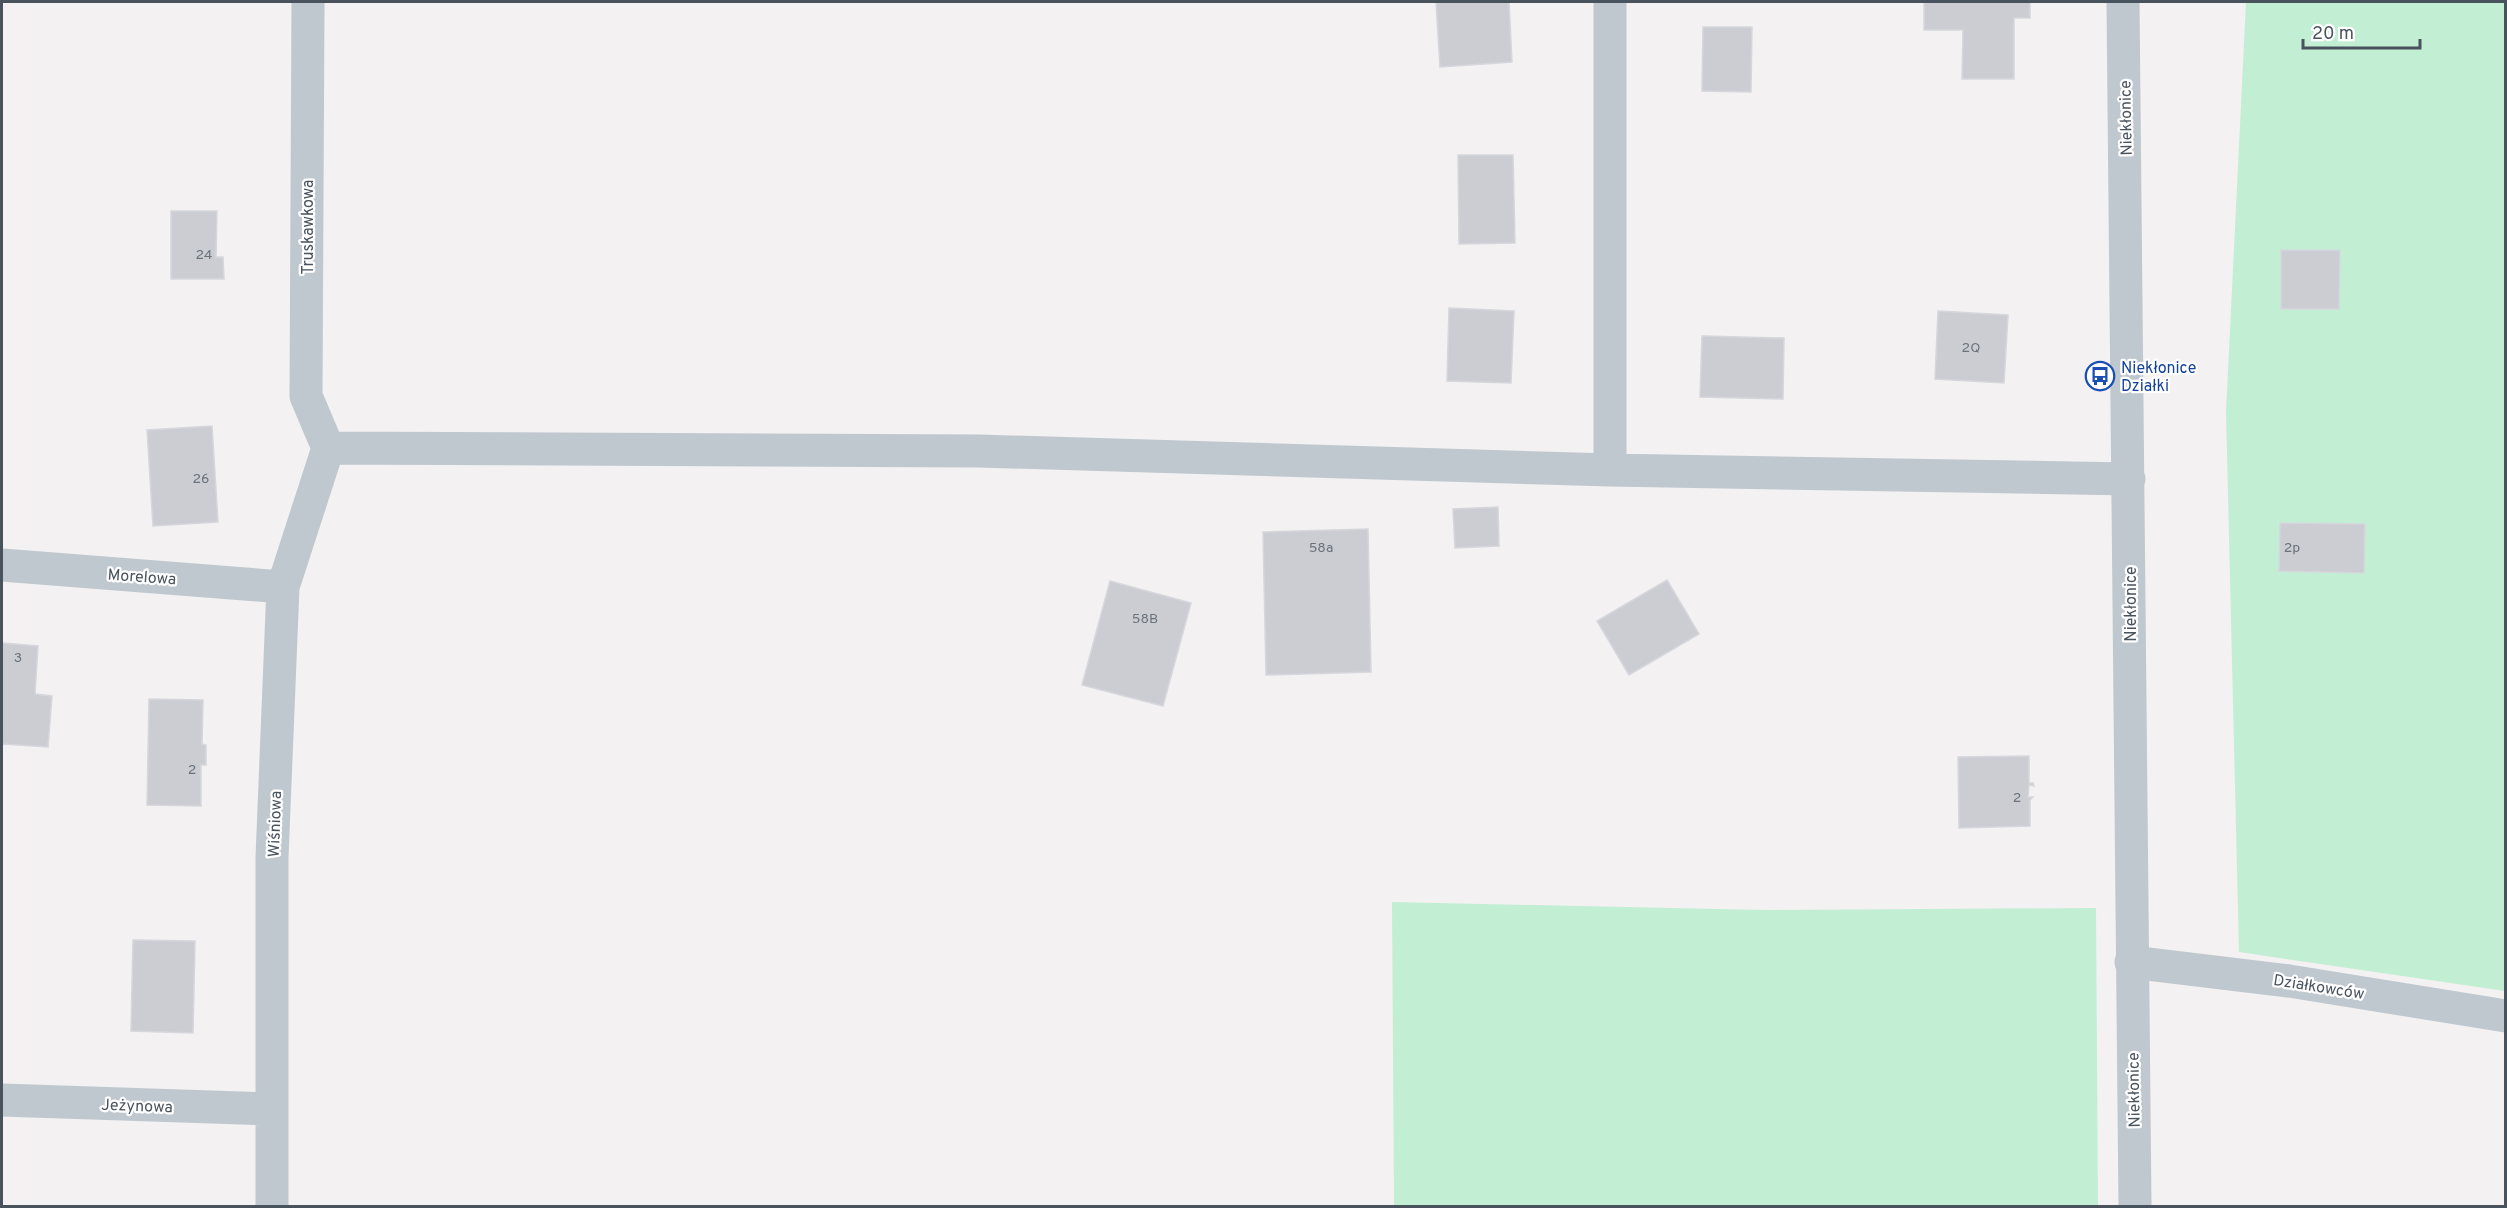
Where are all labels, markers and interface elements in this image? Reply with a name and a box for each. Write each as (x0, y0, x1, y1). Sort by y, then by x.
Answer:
scale bar (2303, 12, 2420, 50)
text: 20 m (2312, 23, 2354, 46)
street label: Niekłonice (2116, 80, 2138, 156)
street label: Truskawkowa (299, 180, 319, 274)
house number: 24 (195, 247, 213, 264)
house number: 2Q (1962, 340, 1980, 357)
place label: Niekłonice Działki (2121, 359, 2196, 397)
bus stop icon: Niekłonice Działki (2084, 360, 2116, 392)
house number: 26 (193, 471, 209, 488)
house number: 58a (1309, 540, 1333, 557)
house number: 2p (2284, 540, 2300, 557)
street label: Morelowa (107, 566, 177, 590)
street label: Niekłonice (2122, 566, 2142, 642)
house number: 58B (1132, 611, 1158, 628)
house number: 3 (14, 650, 22, 667)
house number: 2 (188, 762, 196, 779)
street label: Wiśniowa (265, 790, 287, 858)
house number: 2 (2013, 790, 2021, 807)
street label: Działkowców (2272, 971, 2366, 1005)
street label: Niekłonice (2124, 1052, 2146, 1128)
street label: Jeżynowa (101, 1096, 173, 1118)

